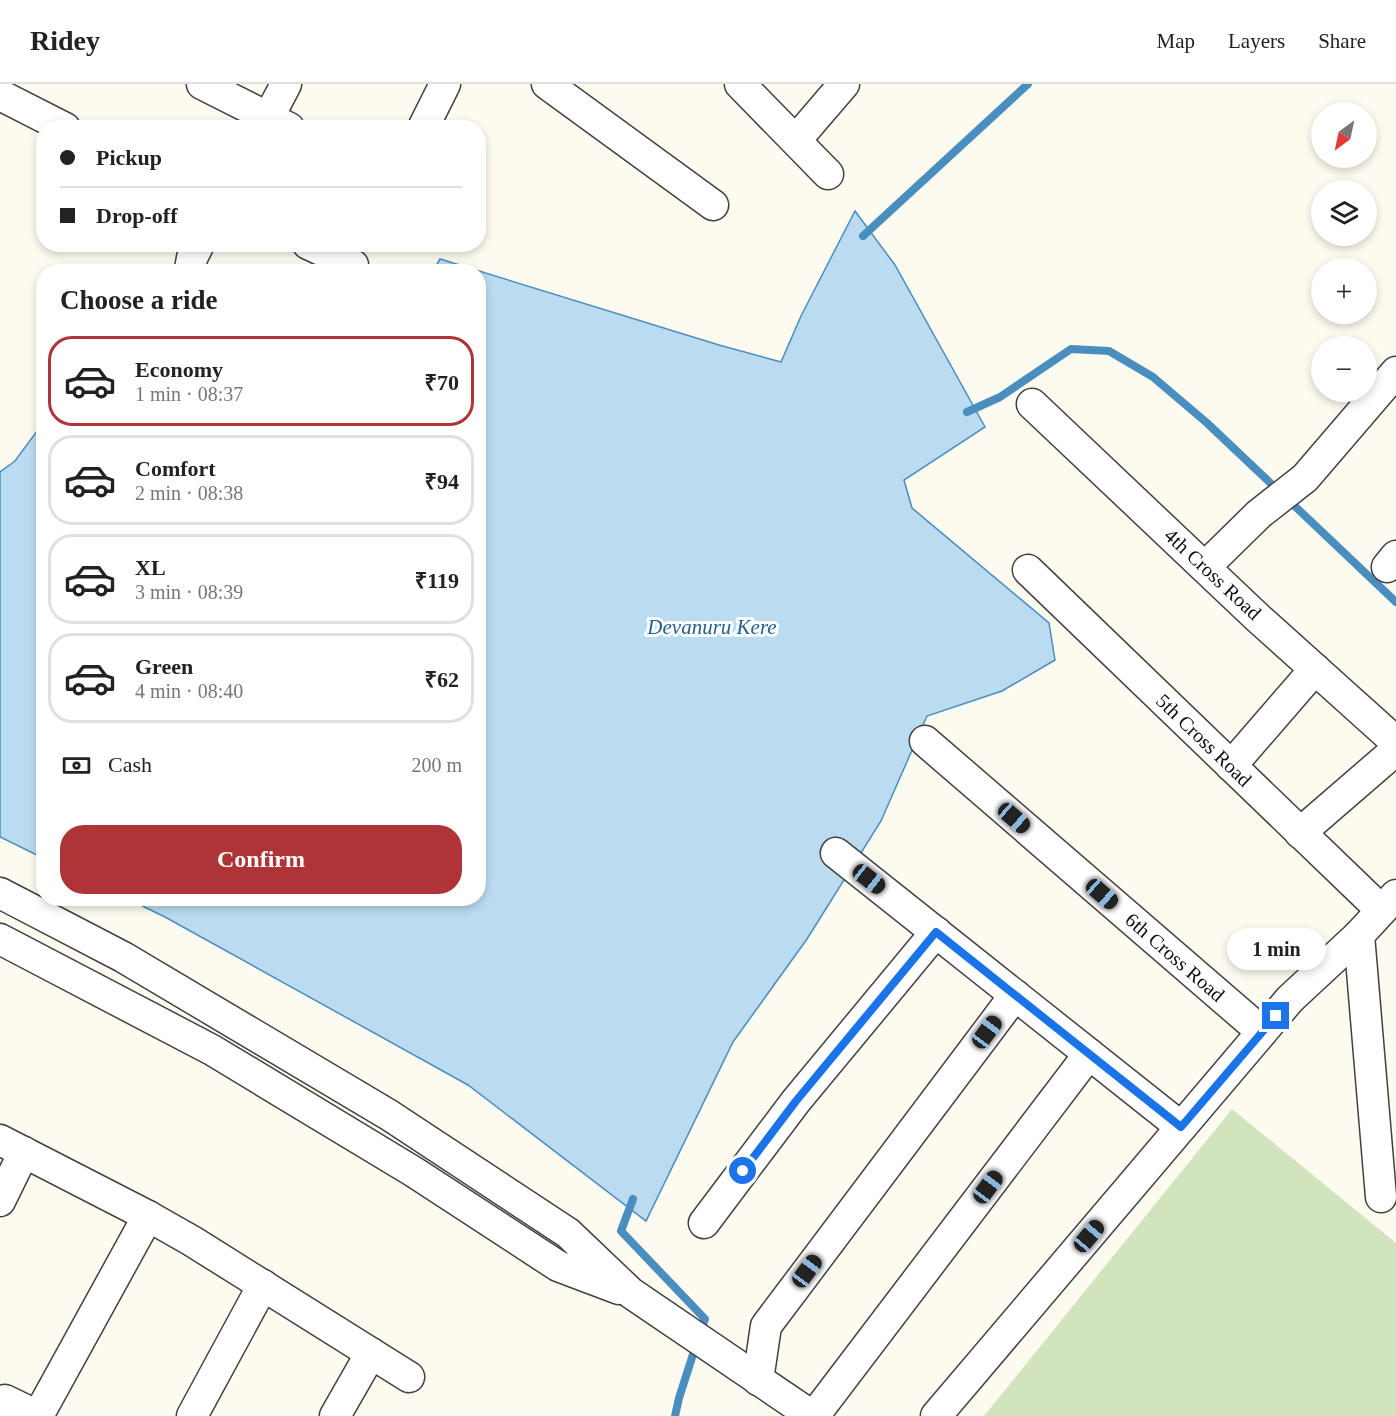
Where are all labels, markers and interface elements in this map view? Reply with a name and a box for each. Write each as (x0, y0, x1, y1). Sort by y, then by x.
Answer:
text: Ridey (30, 25, 100, 56)
text: Map (1157, 29, 1195, 53)
text: Layers (1228, 29, 1285, 53)
text: Share (1318, 29, 1366, 53)
north arrow (1311, 102, 1377, 168)
map controls (1311, 102, 1377, 402)
text: Pickup (96, 145, 162, 170)
button: layers (1311, 180, 1377, 246)
text: Drop-off (96, 203, 177, 228)
button: + (1311, 258, 1377, 324)
text: Choose a ride (60, 285, 218, 315)
button: − (1311, 336, 1377, 402)
icon: car (63, 354, 117, 408)
text: Economy (135, 357, 223, 382)
text: ₹70 (424, 370, 459, 395)
text: 1 min · 08:37 (135, 383, 243, 405)
icon: car (63, 453, 117, 507)
text: Comfort (135, 456, 216, 481)
text: ₹94 (424, 469, 459, 494)
text: 2 min · 08:38 (135, 482, 243, 504)
street label: 4th Cross Road (1160, 524, 1266, 624)
icon: car (63, 552, 117, 606)
text: XL (135, 555, 166, 580)
text: ₹119 (415, 568, 459, 593)
text: 3 min · 08:39 (135, 581, 243, 603)
water label: Devanuru Kere (646, 615, 777, 639)
icon: car (63, 651, 117, 705)
text: Green (135, 654, 193, 679)
text: ₹62 (424, 667, 459, 692)
text: 4 min · 08:40 (135, 680, 243, 702)
street label: 5th Cross Road (1152, 689, 1256, 791)
icon: cash (60, 749, 93, 782)
text: Cash (108, 752, 152, 777)
text: 200 m (411, 754, 462, 776)
car (995, 799, 1033, 837)
button: Confirm (60, 825, 462, 894)
car (849, 861, 889, 897)
car (1083, 875, 1121, 913)
street label: 6th Cross Road (1121, 908, 1229, 1006)
callout: 1 min (1226, 929, 1326, 971)
text: 1 min (1252, 938, 1301, 960)
route end (1262, 1002, 1289, 1029)
car (969, 1012, 1005, 1052)
route start (729, 1157, 756, 1184)
car (970, 1167, 1006, 1207)
car (1071, 1216, 1107, 1256)
car (789, 1251, 825, 1291)

